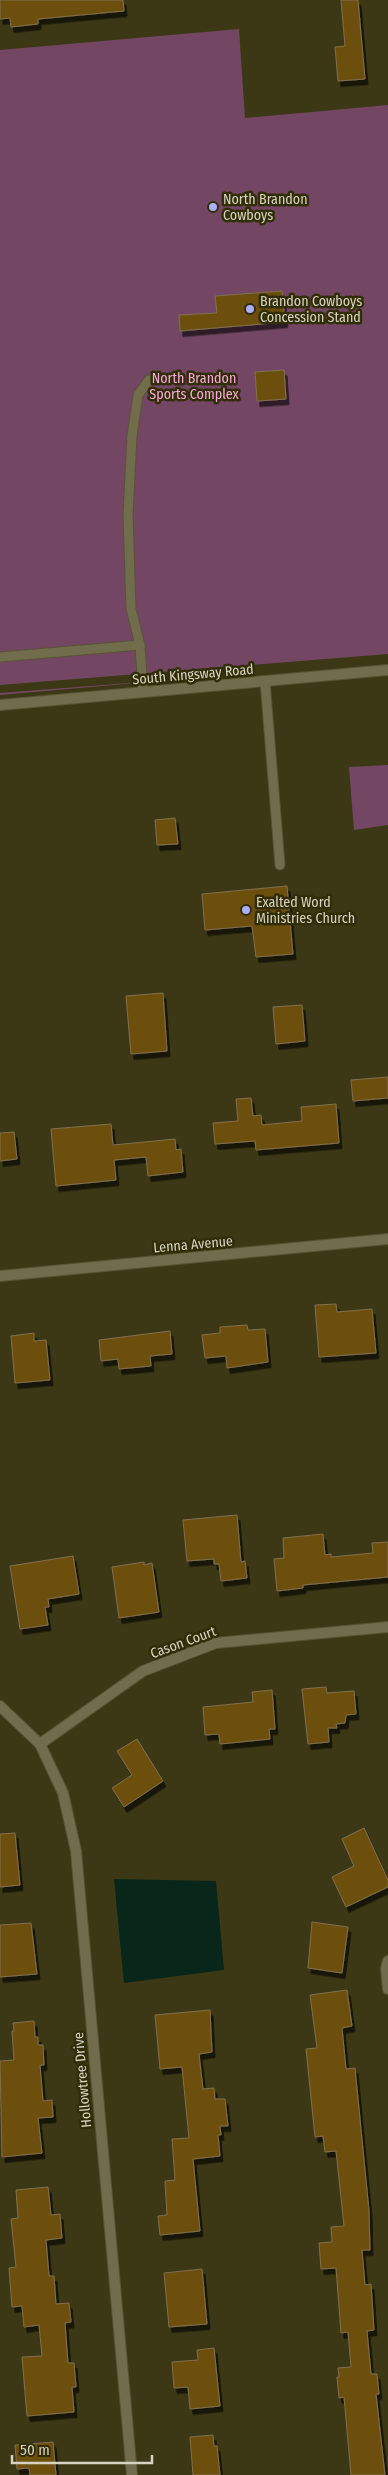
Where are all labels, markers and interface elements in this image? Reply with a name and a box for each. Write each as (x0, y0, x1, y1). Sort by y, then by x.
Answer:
place label: North Brandon Cowboys (223, 191, 308, 224)
marker: North Brandon Cowboys (207, 201, 219, 213)
place label: Brandon Cowboys Concession Stand (260, 293, 362, 326)
marker: Brandon Cowboys Concession Stand (244, 303, 256, 315)
park label: North Brandon Sports Complex (149, 370, 240, 403)
street label: South Kingsway Road (132, 661, 254, 688)
place label: Exalted Word Ministries Church (256, 894, 355, 927)
marker: Exalted Word Ministries Church (240, 904, 252, 916)
street label: Lenna Avenue (153, 1233, 234, 1256)
street label: Cason Court (148, 1623, 219, 1662)
street label: Hollowtree Drive (70, 2032, 95, 2128)
scale bar (12, 2432, 152, 2464)
text: 50 m (20, 2441, 50, 2459)

